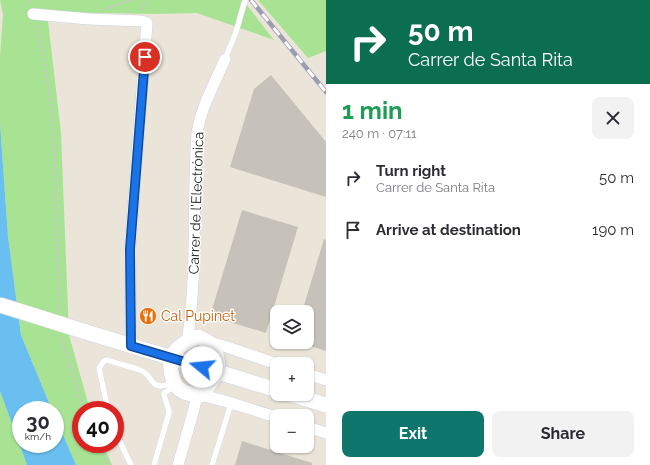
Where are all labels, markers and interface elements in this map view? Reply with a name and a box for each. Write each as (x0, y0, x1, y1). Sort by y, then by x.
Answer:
text: 50 m (408, 15, 474, 48)
icon: right (342, 16, 394, 68)
pin (128, 40, 162, 74)
icon: arrive (134, 46, 156, 68)
text: Carrer de Santa Rita (408, 49, 573, 70)
text: 1 min (342, 96, 403, 125)
button: close (592, 97, 634, 139)
text: 240 m · 07:11 (342, 126, 417, 141)
street label: Carrer de l'Electrònica (186, 131, 206, 275)
text: Turn right (376, 162, 446, 180)
icon: right (342, 167, 364, 189)
text: 50 m (599, 169, 634, 187)
text: Carrer de Santa Rita (376, 180, 495, 195)
icon: arrive (342, 219, 364, 241)
text: Arrive at destination (376, 221, 521, 239)
text: 190 m (592, 221, 634, 239)
map controls (270, 305, 314, 453)
button: layers (270, 305, 314, 349)
restaurant icon: Cal Pupinet (138, 306, 158, 326)
place label: Cal Pupinet (161, 308, 235, 324)
position arrow (181, 346, 223, 388)
button: + (270, 357, 314, 401)
speed limit sign: 40 (72, 401, 124, 453)
button: − (270, 409, 314, 453)
text: 30 (26, 410, 50, 434)
button: Exit (342, 411, 484, 457)
button: Share (492, 411, 634, 457)
text: km/h (25, 431, 51, 442)

